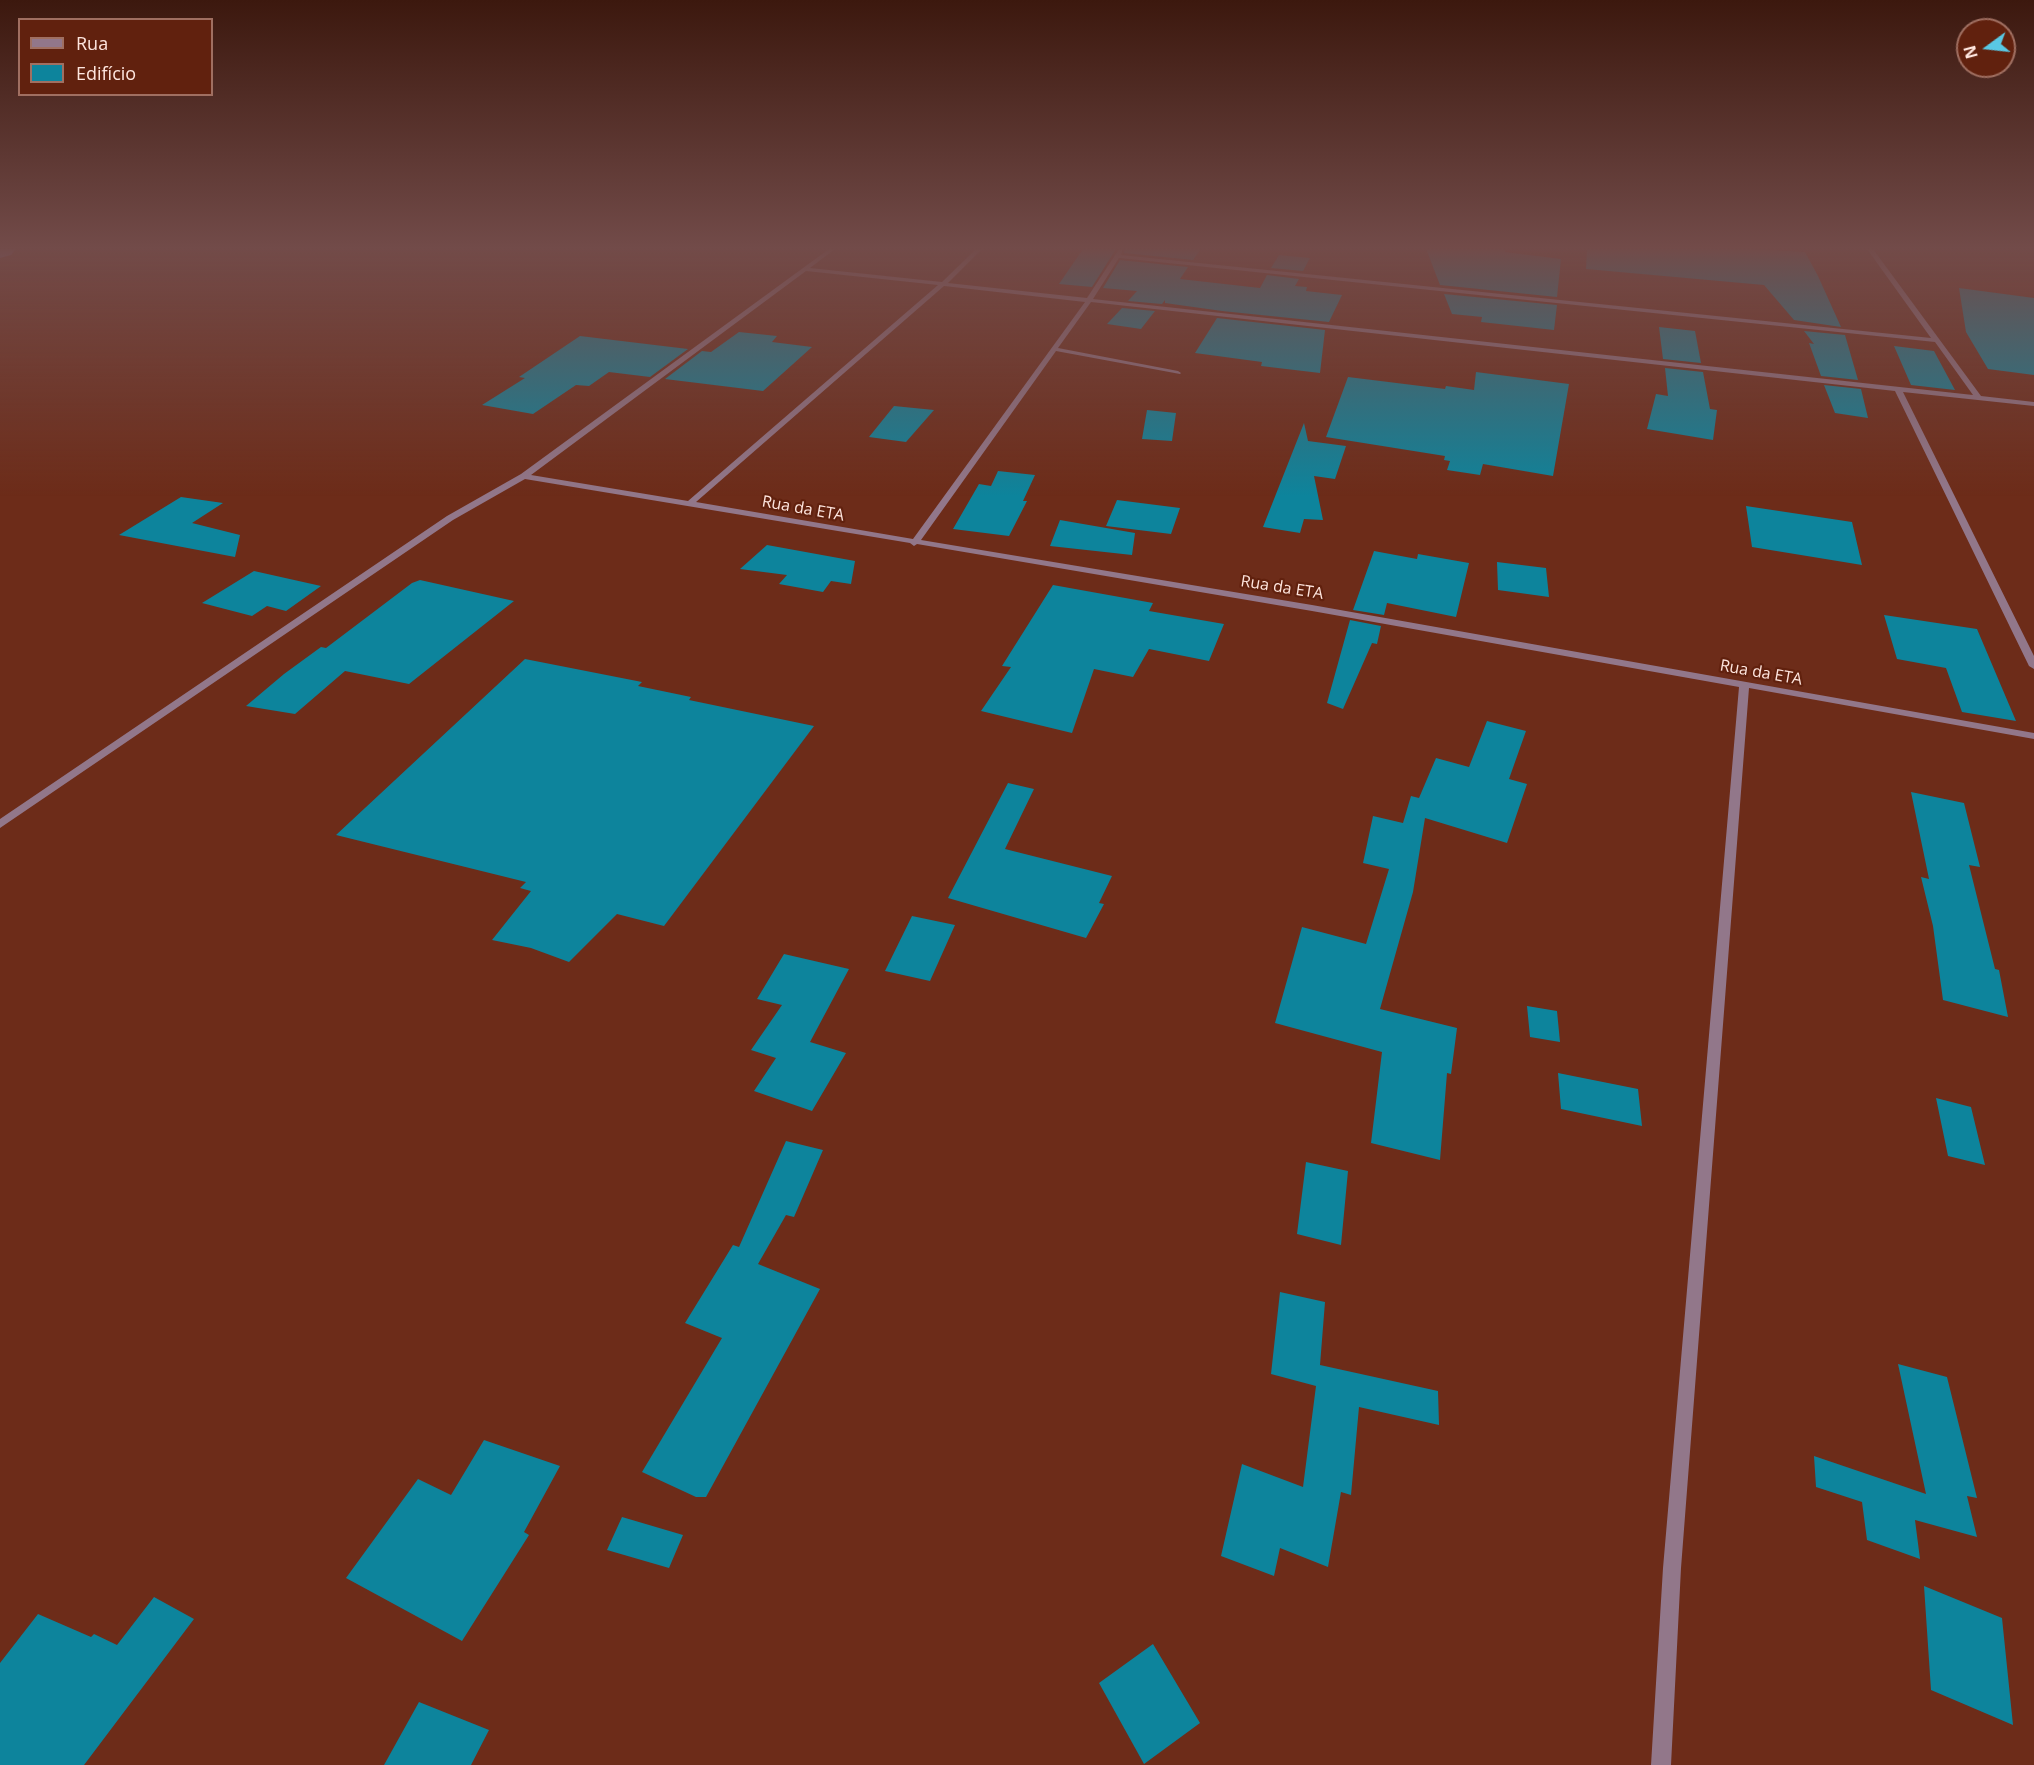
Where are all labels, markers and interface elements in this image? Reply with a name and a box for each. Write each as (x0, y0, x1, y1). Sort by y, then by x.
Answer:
legend (18, 18, 213, 96)
north arrow (1956, 18, 2016, 78)
text: Rua (76, 31, 108, 55)
text: N (1958, 43, 1983, 61)
text: Edifício (76, 61, 136, 85)
street label: Rua da ETA (760, 492, 846, 526)
street label: Rua da ETA (1239, 572, 1325, 604)
street label: Rua da ETA (1718, 656, 1804, 690)

